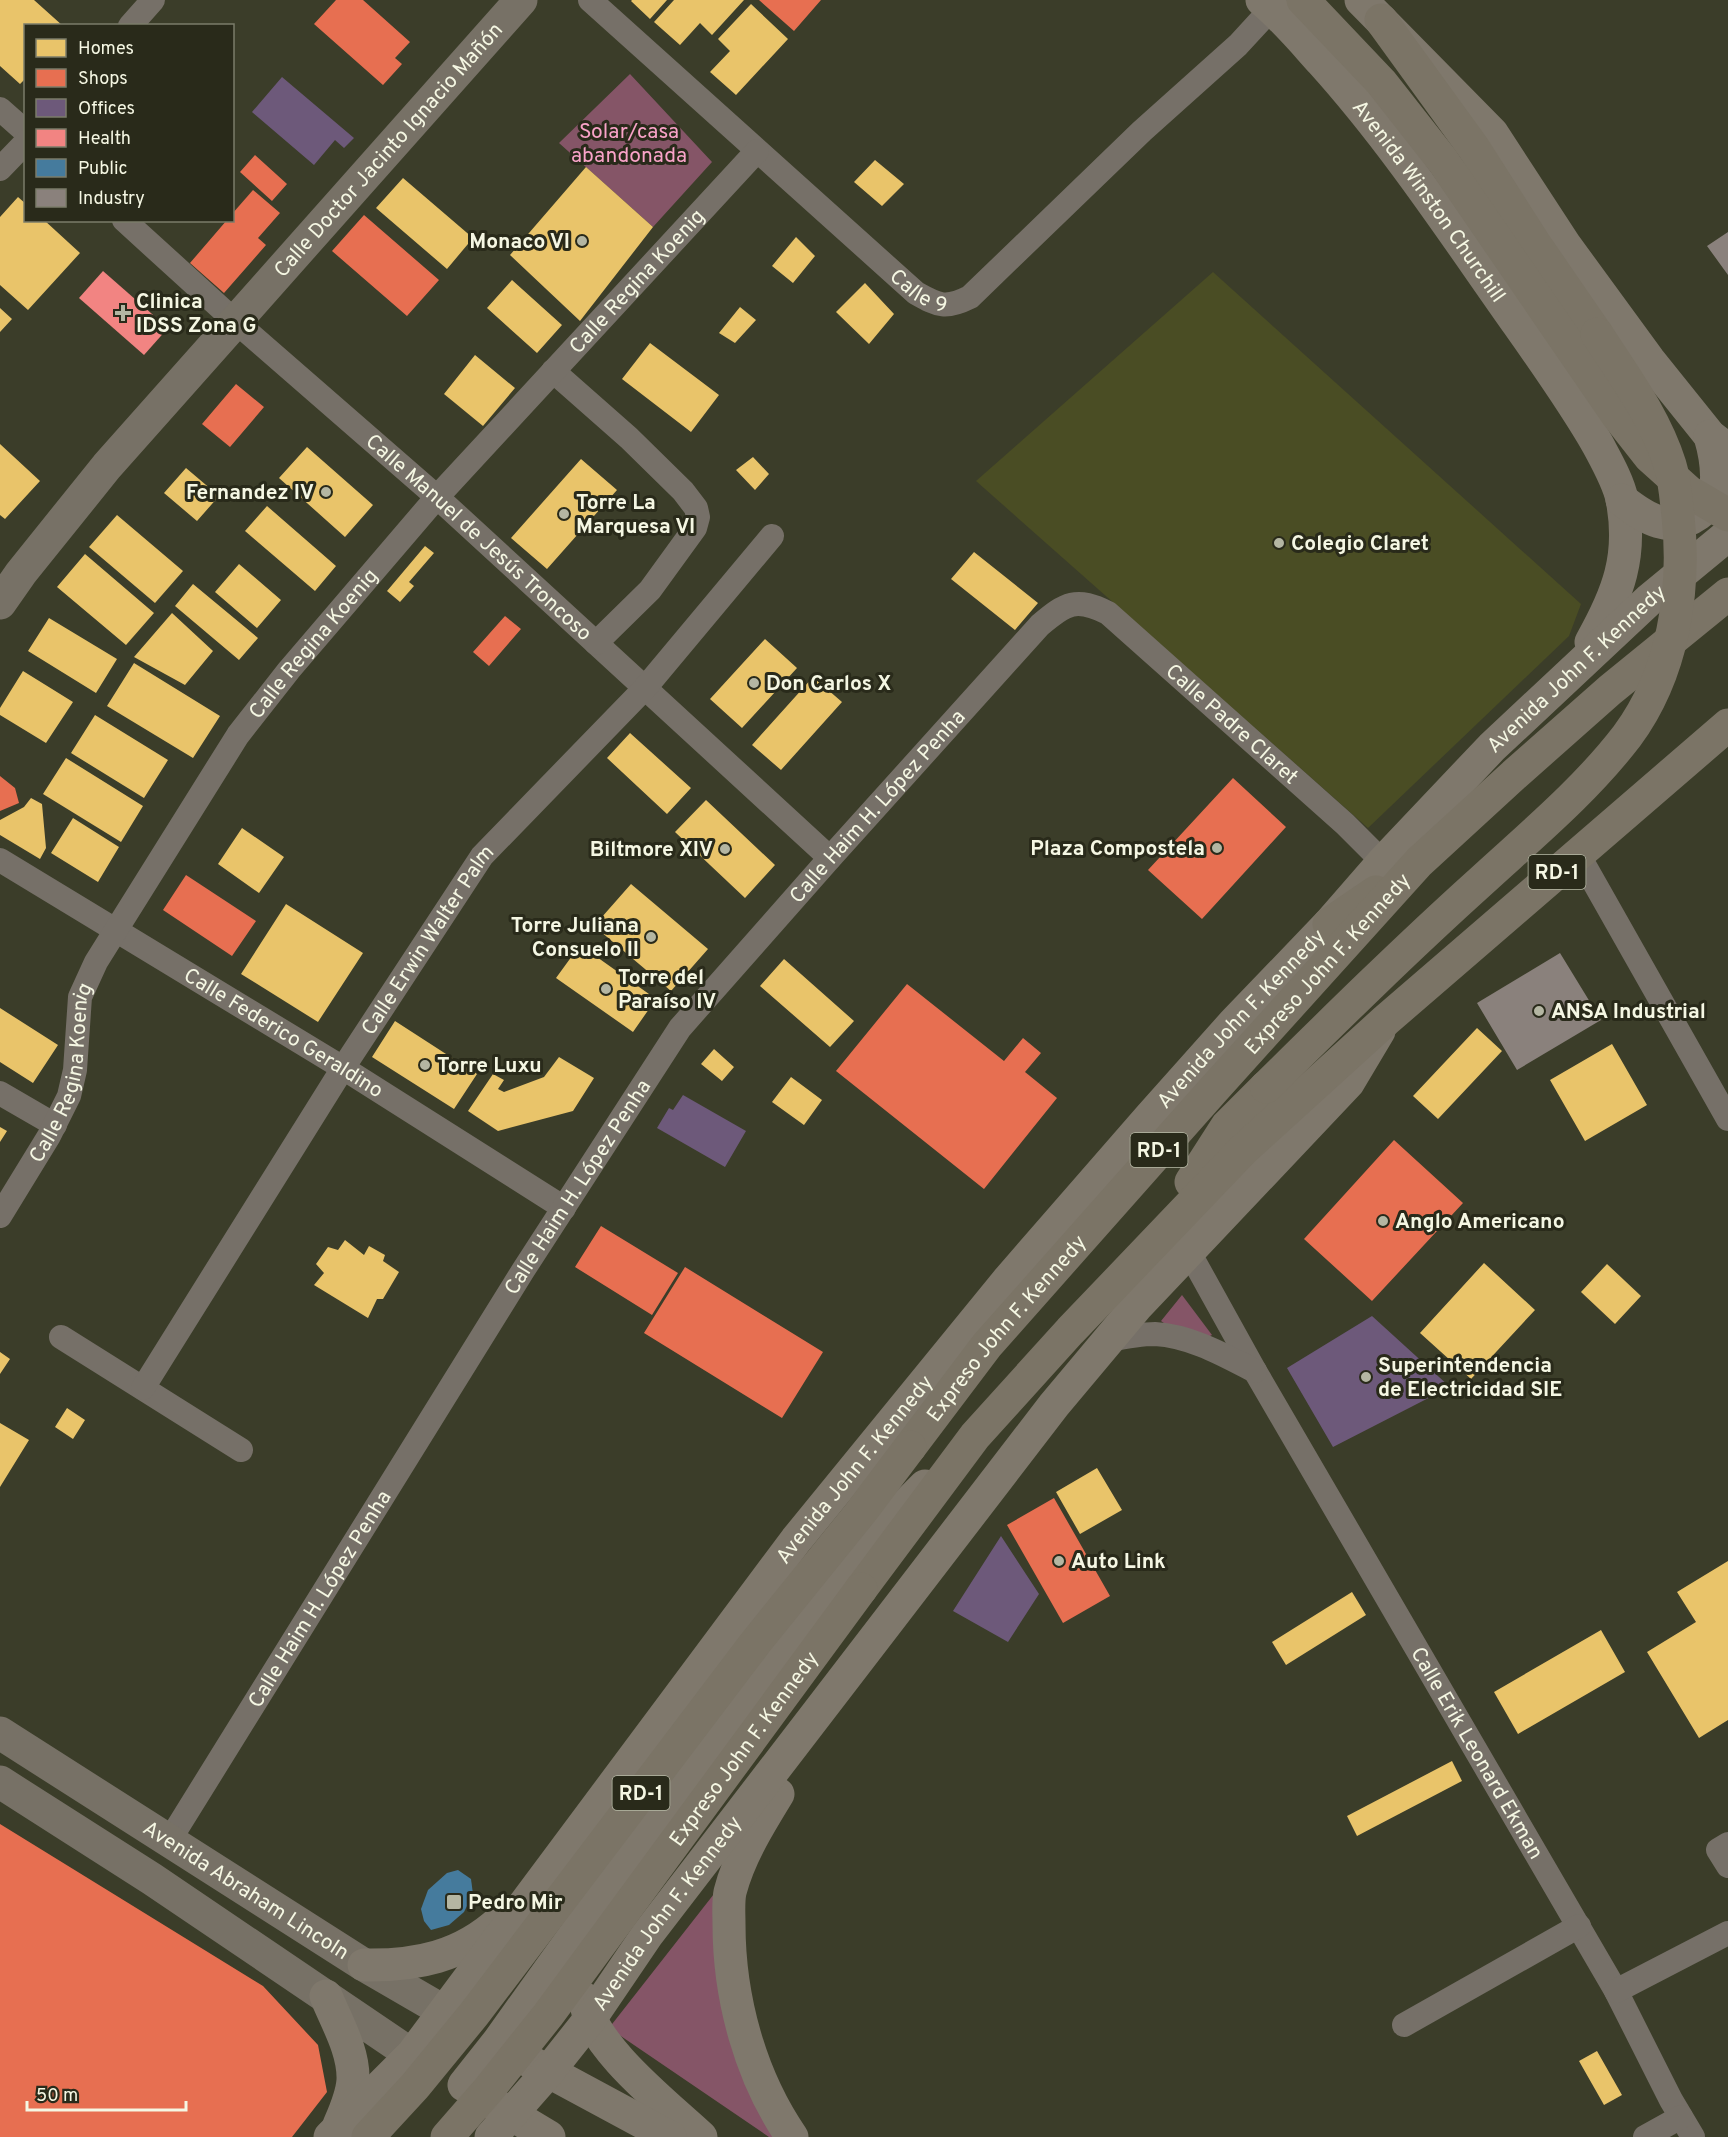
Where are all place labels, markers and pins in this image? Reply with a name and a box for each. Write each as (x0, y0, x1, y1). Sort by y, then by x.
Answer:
place label: Monaco VI (469, 229, 570, 256)
marker: Monaco VI (575, 234, 589, 248)
place label: Clinica IDSS Zona G (136, 289, 257, 340)
marker: Clinica IDSS Zona G (114, 304, 132, 322)
place label: Fernandez IV (186, 480, 314, 507)
marker: Fernandez IV (319, 485, 333, 499)
place label: Torre La Marquesa VI (576, 490, 695, 541)
marker: Torre La Marquesa VI (557, 507, 571, 521)
place label: Colegio Claret (1291, 531, 1429, 558)
marker: Colegio Claret (1272, 536, 1286, 550)
place label: Don Carlos X (766, 671, 892, 698)
marker: Don Carlos X (747, 676, 761, 690)
place label: Plaza Compostela (1030, 836, 1205, 863)
place label: Biltmore XIV (590, 837, 713, 864)
marker: Plaza Compostela (1210, 841, 1224, 855)
marker: Biltmore XIV (718, 842, 732, 856)
place label: Torre Juliana Consuelo II (511, 913, 639, 964)
marker: Torre Juliana Consuelo II (644, 930, 658, 944)
place label: Torre del Paraíso IV (618, 965, 716, 1016)
marker: Torre del Paraíso IV (599, 982, 613, 996)
place label: ANSA Industrial (1551, 999, 1706, 1026)
marker: ANSA Industrial (1532, 1004, 1546, 1018)
place label: Torre Luxu (437, 1053, 542, 1080)
marker: Torre Luxu (418, 1058, 432, 1072)
place label: Anglo Americano (1395, 1209, 1565, 1236)
marker: Anglo Americano (1376, 1214, 1390, 1228)
place label: Superintendencia de Electricidad SIE (1378, 1353, 1562, 1404)
marker: Superintendencia de Electricidad SIE (1359, 1370, 1373, 1384)
place label: Auto Link (1071, 1549, 1166, 1576)
marker: Auto Link (1052, 1554, 1066, 1568)
place label: Pedro Mir (468, 1890, 563, 1917)
marker: Pedro Mir (445, 1893, 463, 1911)

